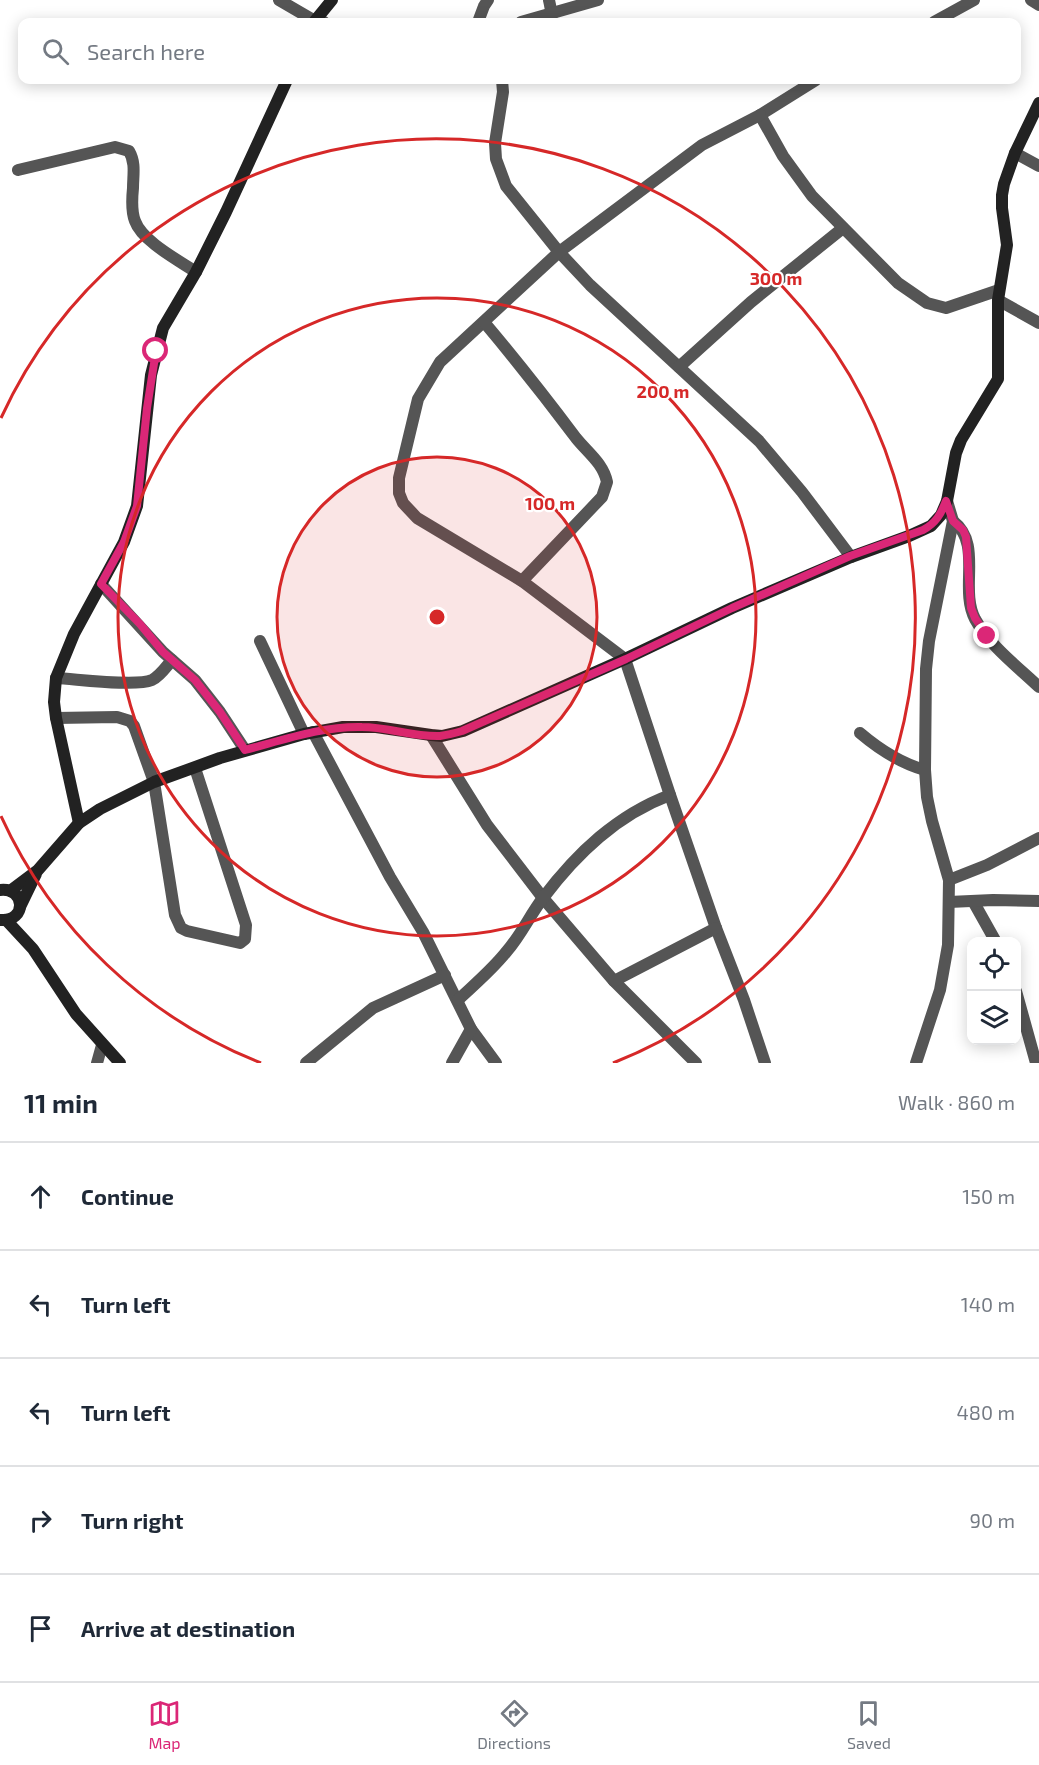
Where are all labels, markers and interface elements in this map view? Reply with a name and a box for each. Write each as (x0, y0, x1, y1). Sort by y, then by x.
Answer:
search box (18, 18, 1021, 84)
icon: search (39, 35, 72, 68)
text: Search here (87, 38, 205, 64)
text: 300 m (750, 267, 802, 289)
route start (142, 337, 168, 363)
text: 200 m (637, 380, 689, 402)
text: 100 m (525, 492, 575, 514)
centre of rings (427, 607, 447, 627)
route end (973, 622, 999, 648)
map controls (967, 937, 1021, 1045)
button: locate (967, 937, 1021, 991)
button: layers (967, 991, 1021, 1045)
text: 11 min (24, 1087, 98, 1118)
text: Walk · 860 m (898, 1090, 1015, 1114)
icon: ahead (24, 1180, 57, 1213)
text: Continue (81, 1183, 174, 1209)
text: 150 m (962, 1184, 1015, 1208)
icon: left (24, 1288, 57, 1321)
text: Turn left (81, 1291, 170, 1317)
text: 140 m (961, 1292, 1015, 1316)
icon: left (24, 1396, 57, 1429)
text: Turn left (81, 1399, 170, 1425)
text: 480 m (957, 1400, 1015, 1424)
icon: right (24, 1504, 57, 1537)
text: Turn right (81, 1507, 183, 1533)
text: 90 m (970, 1508, 1015, 1532)
icon: arrive (24, 1612, 57, 1645)
text: Arrive at destination (81, 1615, 295, 1641)
tab: Map (148, 1697, 181, 1752)
tab: Directions (477, 1697, 551, 1752)
tab: Saved (847, 1697, 891, 1752)

